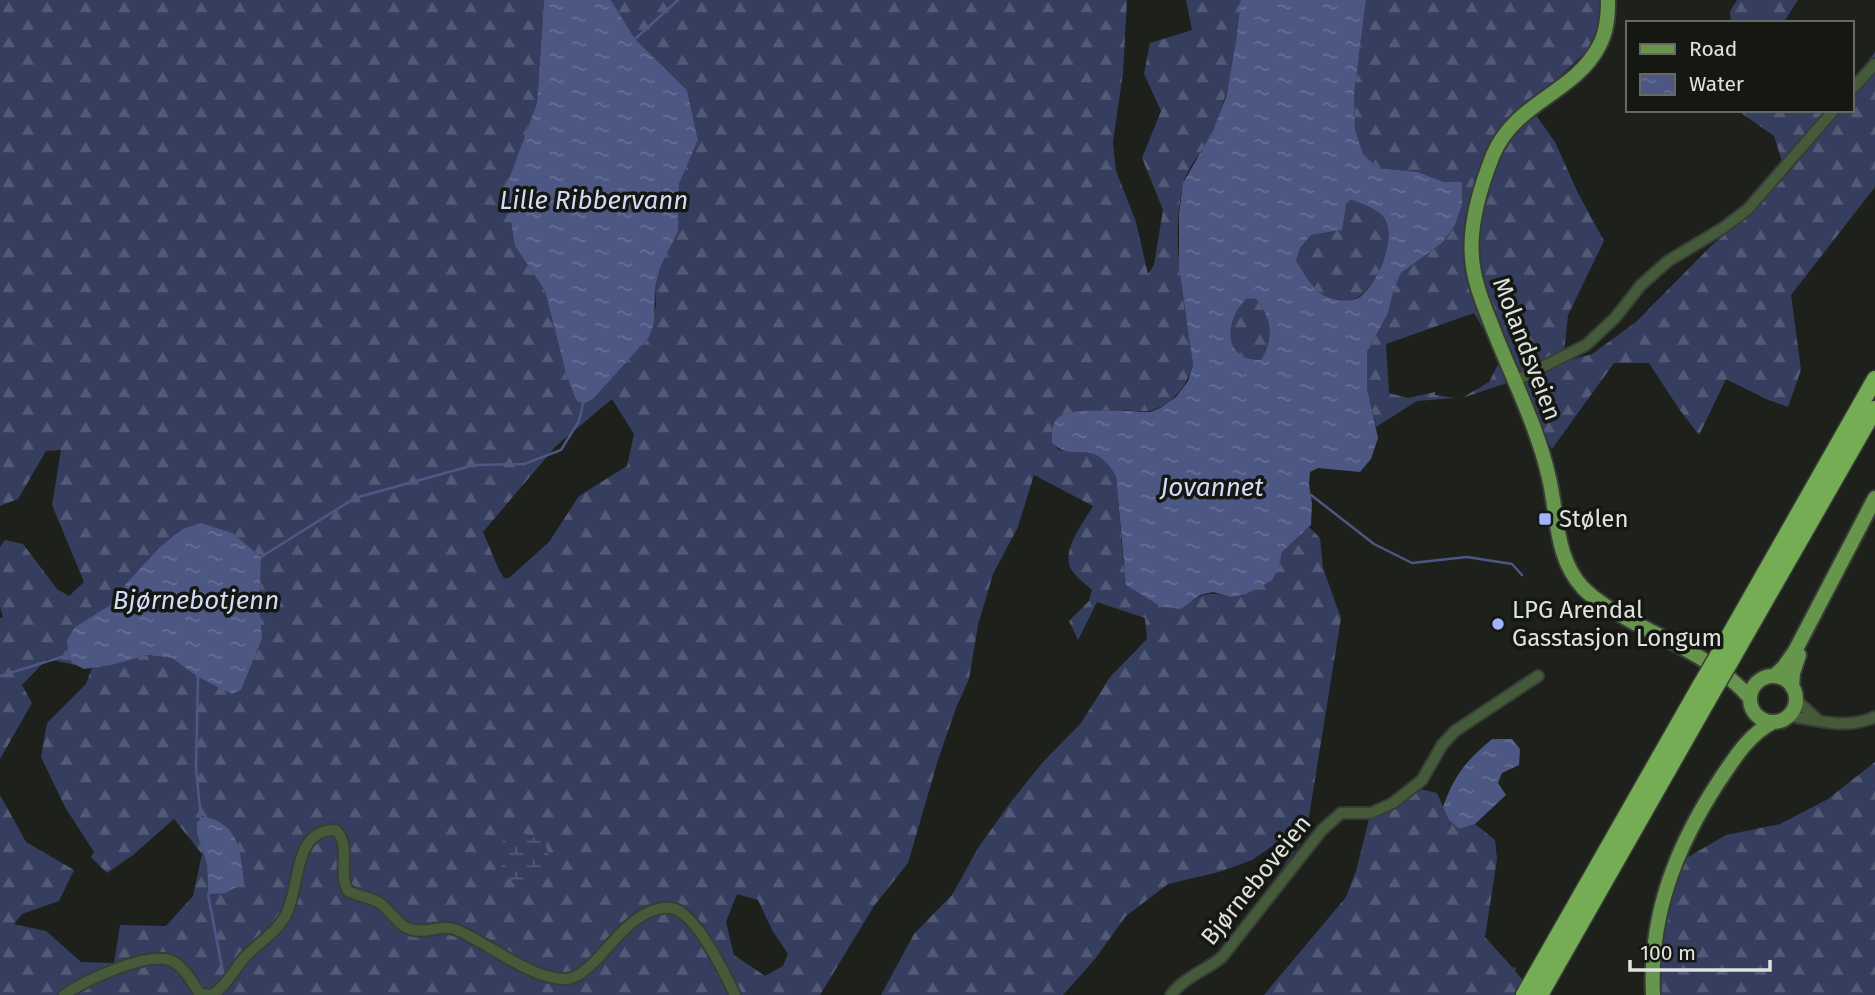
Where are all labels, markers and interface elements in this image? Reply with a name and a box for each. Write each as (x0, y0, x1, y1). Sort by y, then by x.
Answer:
legend (1626, 21, 1854, 112)
text: Road (1689, 36, 1737, 62)
text: Water (1689, 71, 1744, 97)
water label: Lille Ribbervann (500, 185, 688, 216)
street label: Molandsveien (1487, 274, 1567, 424)
water label: Jovannet (1159, 472, 1264, 503)
place label: Stølen (1559, 505, 1628, 533)
marker: Stølen (1537, 511, 1553, 527)
water label: Bjørnebotjenn (113, 585, 279, 616)
place label: LPG Arendal Gasstasjon Longum (1512, 596, 1722, 652)
marker: LPG Arendal Gasstasjon Longum (1490, 616, 1506, 632)
street label: Bjørneboveien (1195, 810, 1317, 950)
scale bar (1630, 928, 1770, 972)
text: 100 m (1640, 940, 1696, 966)

